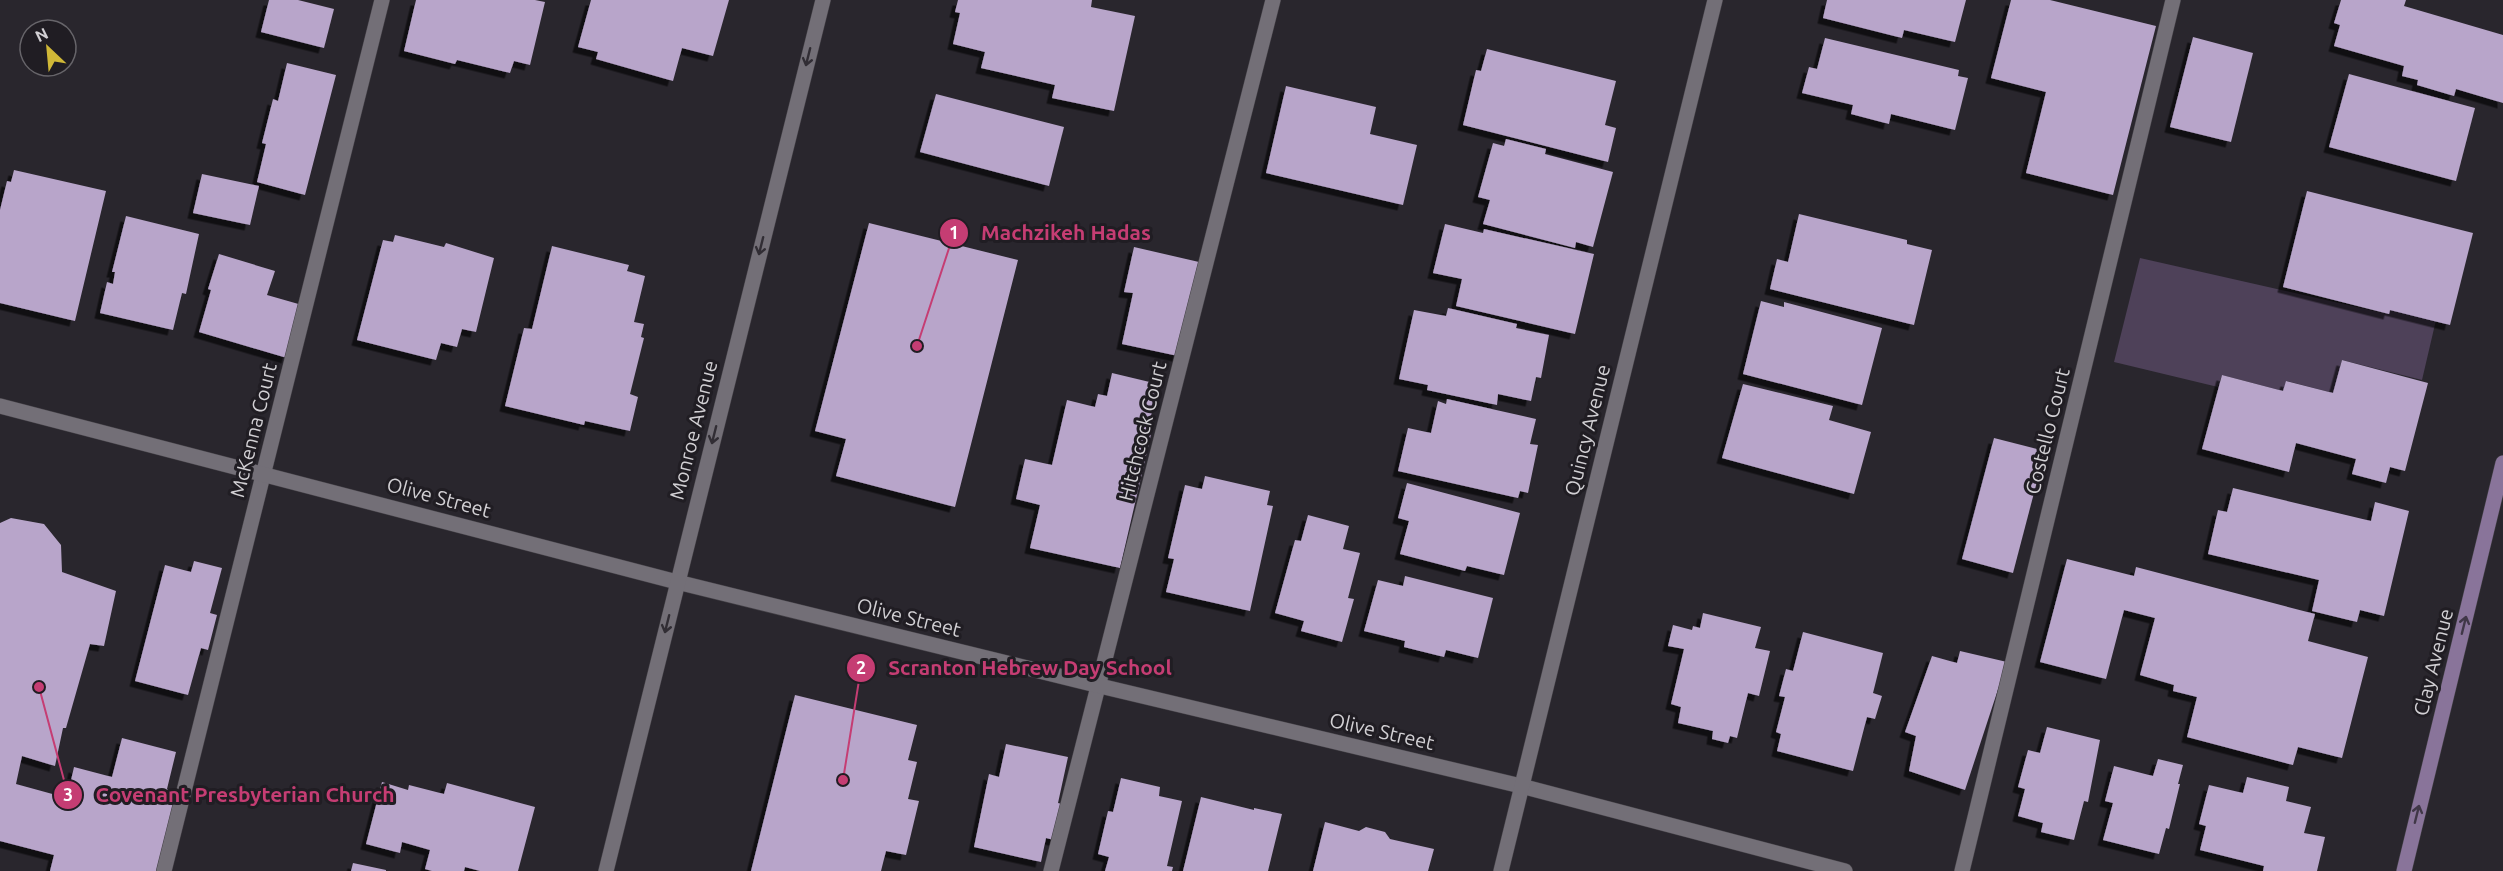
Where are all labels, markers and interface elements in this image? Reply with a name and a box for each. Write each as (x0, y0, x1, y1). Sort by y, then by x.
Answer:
north arrow (18, 18, 78, 78)
text: N (32, 24, 51, 45)
one-way arrow (802, 47, 814, 66)
callout: Machzikeh Hadas (939, 213, 1163, 252)
text: Machzikeh Hadas (981, 220, 1151, 244)
text: 1 (949, 222, 959, 242)
one-way arrow (755, 236, 767, 255)
street label: Monroe Avenue (665, 358, 721, 502)
street label: Hitchcock Court (1114, 359, 1170, 503)
street label: McKenna Court (225, 360, 281, 500)
street label: Quincy Avenue (1560, 362, 1614, 498)
street label: Costello Court (2020, 365, 2074, 496)
one-way arrow (707, 425, 719, 444)
street label: Olive Street (384, 472, 494, 522)
street label: Olive Street (854, 593, 964, 641)
street label: Clay Avenue (2409, 606, 2457, 718)
one-way arrow (660, 614, 672, 633)
one-way arrow (2458, 615, 2470, 634)
callout: Scranton Hebrew Day School (846, 648, 1184, 687)
text: Scranton Hebrew Day School (888, 655, 1172, 679)
text: 2 (856, 657, 866, 677)
street label: Olive Street (1327, 708, 1437, 754)
callout: Covenant Presbyterian Church (53, 775, 406, 814)
text: Covenant Presbyterian Church (95, 782, 395, 806)
text: 3 (63, 784, 73, 804)
one-way arrow (2412, 805, 2424, 824)

